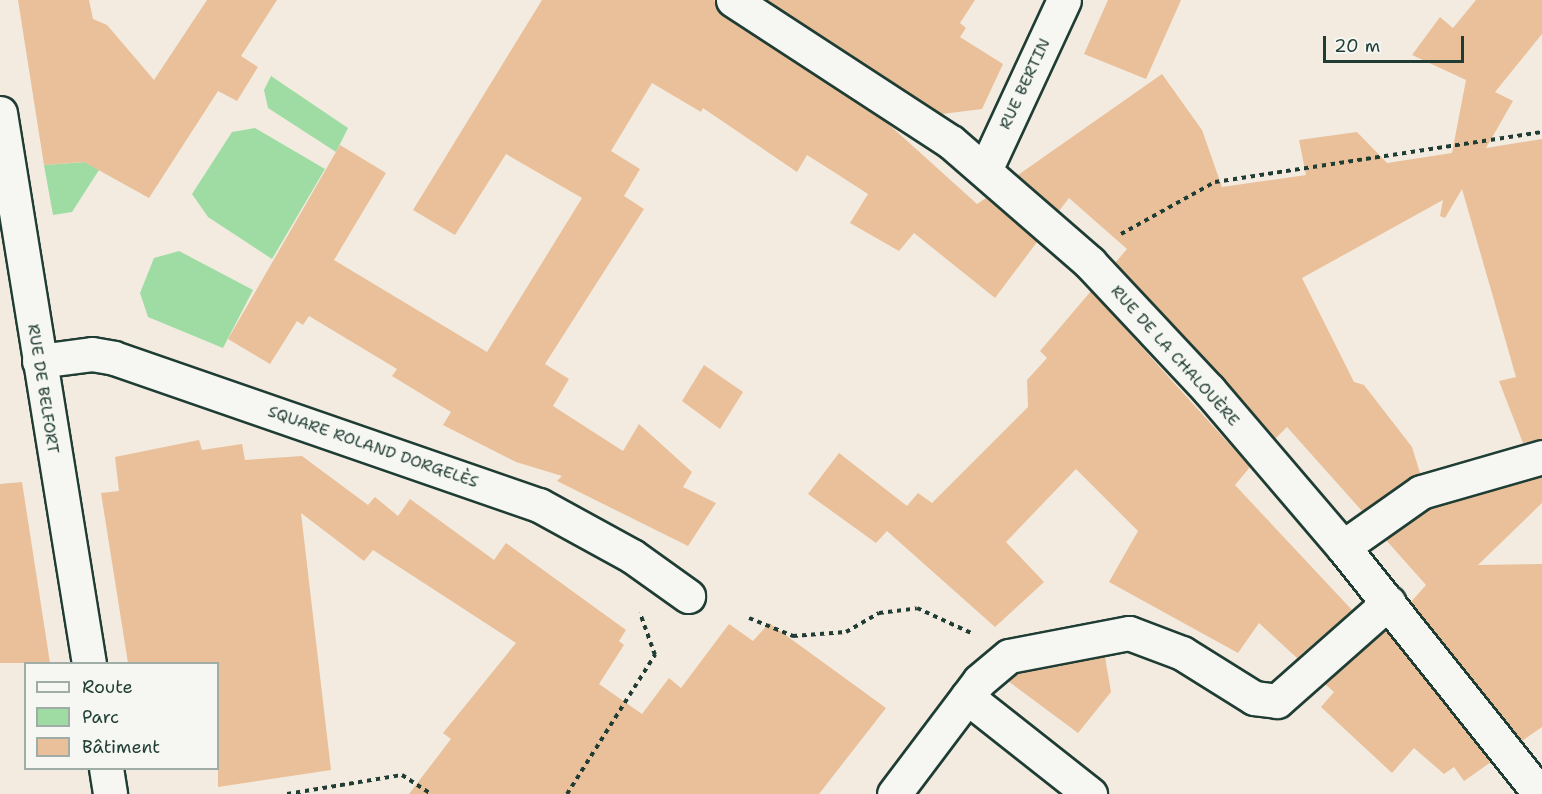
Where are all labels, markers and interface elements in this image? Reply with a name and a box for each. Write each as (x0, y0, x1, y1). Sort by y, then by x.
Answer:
scale bar (1326, 24, 1467, 62)
text: 20 m (1334, 34, 1380, 58)
street label: RUE BERTIN (996, 35, 1054, 133)
street label: RUE DE LA CHALOUÈRE (1107, 282, 1243, 430)
street label: RUE DE BELFORT (23, 323, 63, 455)
street label: SQUARE ROLAND DORGELÈS (265, 402, 481, 492)
legend (24, 662, 219, 770)
text: Route (82, 675, 133, 699)
text: Parc (82, 705, 119, 729)
text: Bâtiment (82, 735, 160, 759)

